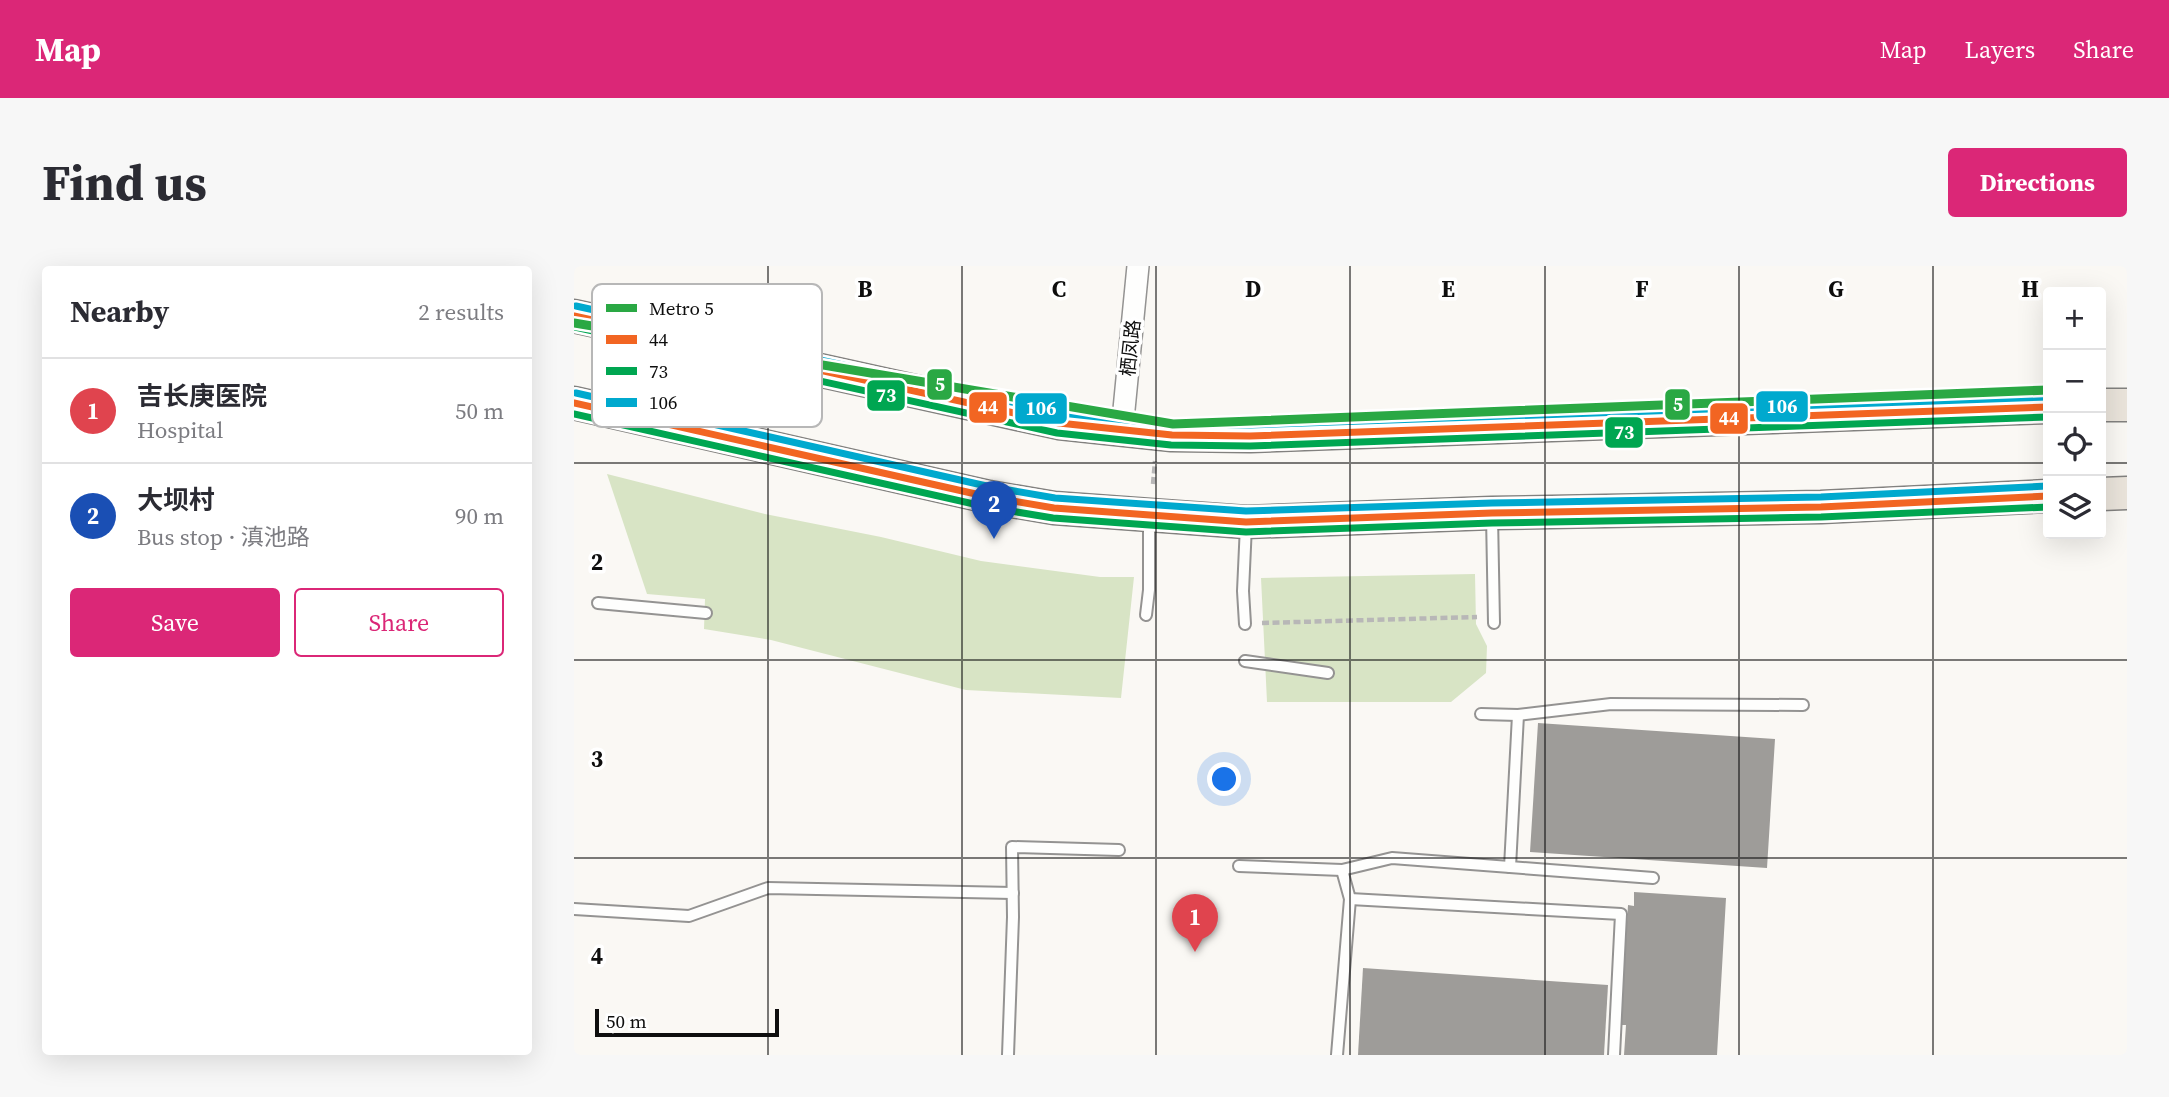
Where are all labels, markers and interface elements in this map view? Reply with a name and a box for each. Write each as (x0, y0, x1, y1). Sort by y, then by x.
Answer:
text: Map (35, 27, 101, 72)
text: Map (1880, 33, 1927, 66)
text: Layers (1965, 33, 2035, 66)
text: Share (2073, 33, 2134, 66)
button: Directions (1948, 148, 2127, 217)
text: Find us (42, 149, 207, 216)
text: B (858, 273, 873, 305)
text: C (1052, 273, 1066, 305)
text: D (1245, 273, 1261, 305)
text: E (1441, 273, 1455, 305)
text: F (1635, 273, 1649, 305)
text: G (1828, 273, 1844, 305)
text: H (2021, 273, 2039, 305)
legend (592, 284, 822, 427)
map controls (2043, 287, 2106, 539)
button: + (2043, 287, 2106, 350)
text: Nearby (70, 291, 169, 332)
text: Metro 5 (649, 295, 714, 321)
text: 2 results (418, 296, 504, 328)
street label: 栖凤路 (1114, 318, 1146, 378)
text: 44 (649, 326, 669, 352)
button: − (2043, 350, 2106, 413)
text: 73 (649, 358, 668, 384)
line badge: 5 (926, 368, 953, 401)
text: 5 (935, 371, 945, 397)
text: 吉长庚医院 (137, 378, 267, 414)
line badge: 73 (866, 379, 906, 412)
text: 73 (876, 382, 896, 408)
line badge: 5 (1664, 388, 1691, 421)
text: 106 (649, 389, 678, 415)
line badge: 106 (1755, 390, 1809, 423)
line badge: 44 (968, 391, 1008, 424)
text: 5 (1673, 391, 1683, 417)
line badge: 106 (1014, 392, 1068, 425)
text: 106 (1767, 393, 1797, 419)
text: 44 (978, 394, 998, 420)
text: 1 (87, 395, 99, 427)
text: 50 m (455, 395, 504, 427)
text: 106 (1026, 395, 1056, 421)
line badge: 44 (1709, 402, 1749, 435)
text: 44 (1719, 405, 1739, 431)
button: locate (2043, 413, 2106, 476)
text: Hospital (137, 414, 223, 446)
line badge: 73 (1604, 416, 1644, 449)
text: 73 (1614, 419, 1634, 445)
button: layers (2043, 476, 2106, 539)
pin: 2 (971, 481, 1017, 539)
text: 大坝村 (137, 482, 215, 518)
text: 2 (87, 500, 99, 532)
text: 90 m (455, 500, 504, 532)
text: Bus stop · 滇池路 (137, 521, 310, 553)
text: 2 (591, 546, 603, 578)
button: Save (70, 588, 280, 657)
button: Share (294, 588, 504, 657)
text: 3 (591, 743, 603, 775)
your location (1207, 762, 1241, 796)
pin: 1 (1172, 894, 1218, 952)
text: 4 (591, 940, 603, 972)
scale bar (595, 1006, 779, 1038)
text: 50 m (606, 1008, 647, 1034)

